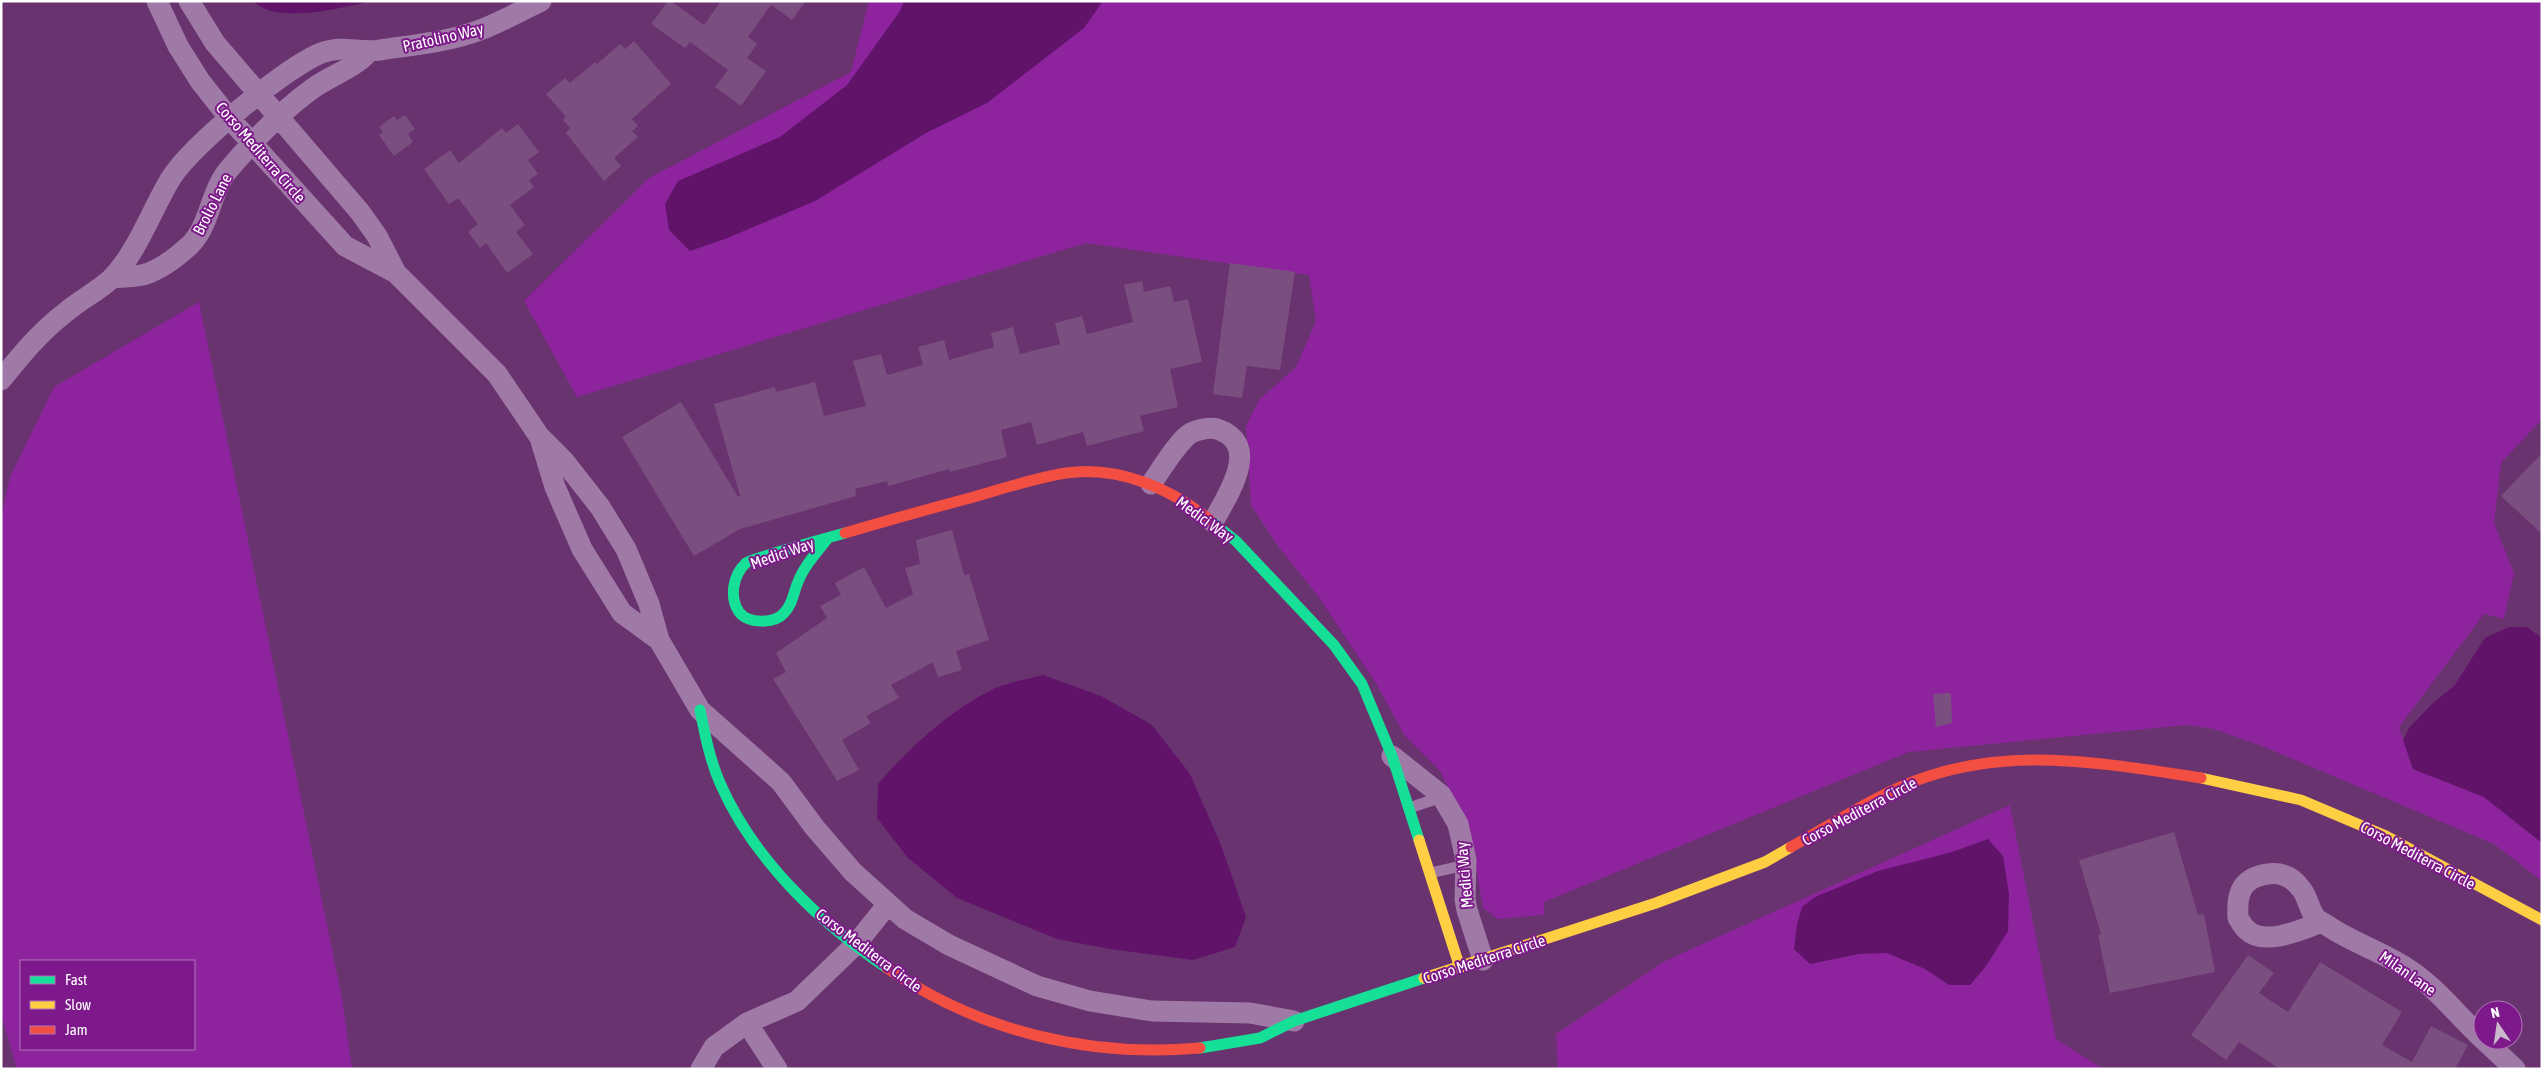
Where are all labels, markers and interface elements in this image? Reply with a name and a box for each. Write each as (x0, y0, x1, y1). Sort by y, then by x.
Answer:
street label: Pratolino Way (401, 19, 486, 56)
street label: Corso Mediterra Circle (212, 98, 310, 206)
street label: Brolio Lane (189, 170, 235, 238)
street label: Medici Way (1172, 492, 1237, 547)
street label: Medici Way (748, 534, 817, 573)
street label: Corso Mediterra Circle (1799, 773, 1919, 849)
street label: Corso Mediterra Circle (2358, 817, 2478, 893)
street label: Medici Way (1452, 841, 1477, 909)
street label: Corso Mediterra Circle (813, 905, 925, 995)
street label: Corso Mediterra Circle (1421, 931, 1547, 987)
street label: Milan Lane (2376, 947, 2440, 999)
legend (20, 960, 195, 1050)
text: Fast (65, 971, 87, 988)
text: Slow (65, 996, 91, 1013)
north arrow (2473, 1000, 2523, 1050)
text: N (2489, 1004, 2501, 1021)
text: Jam (65, 1021, 88, 1038)

